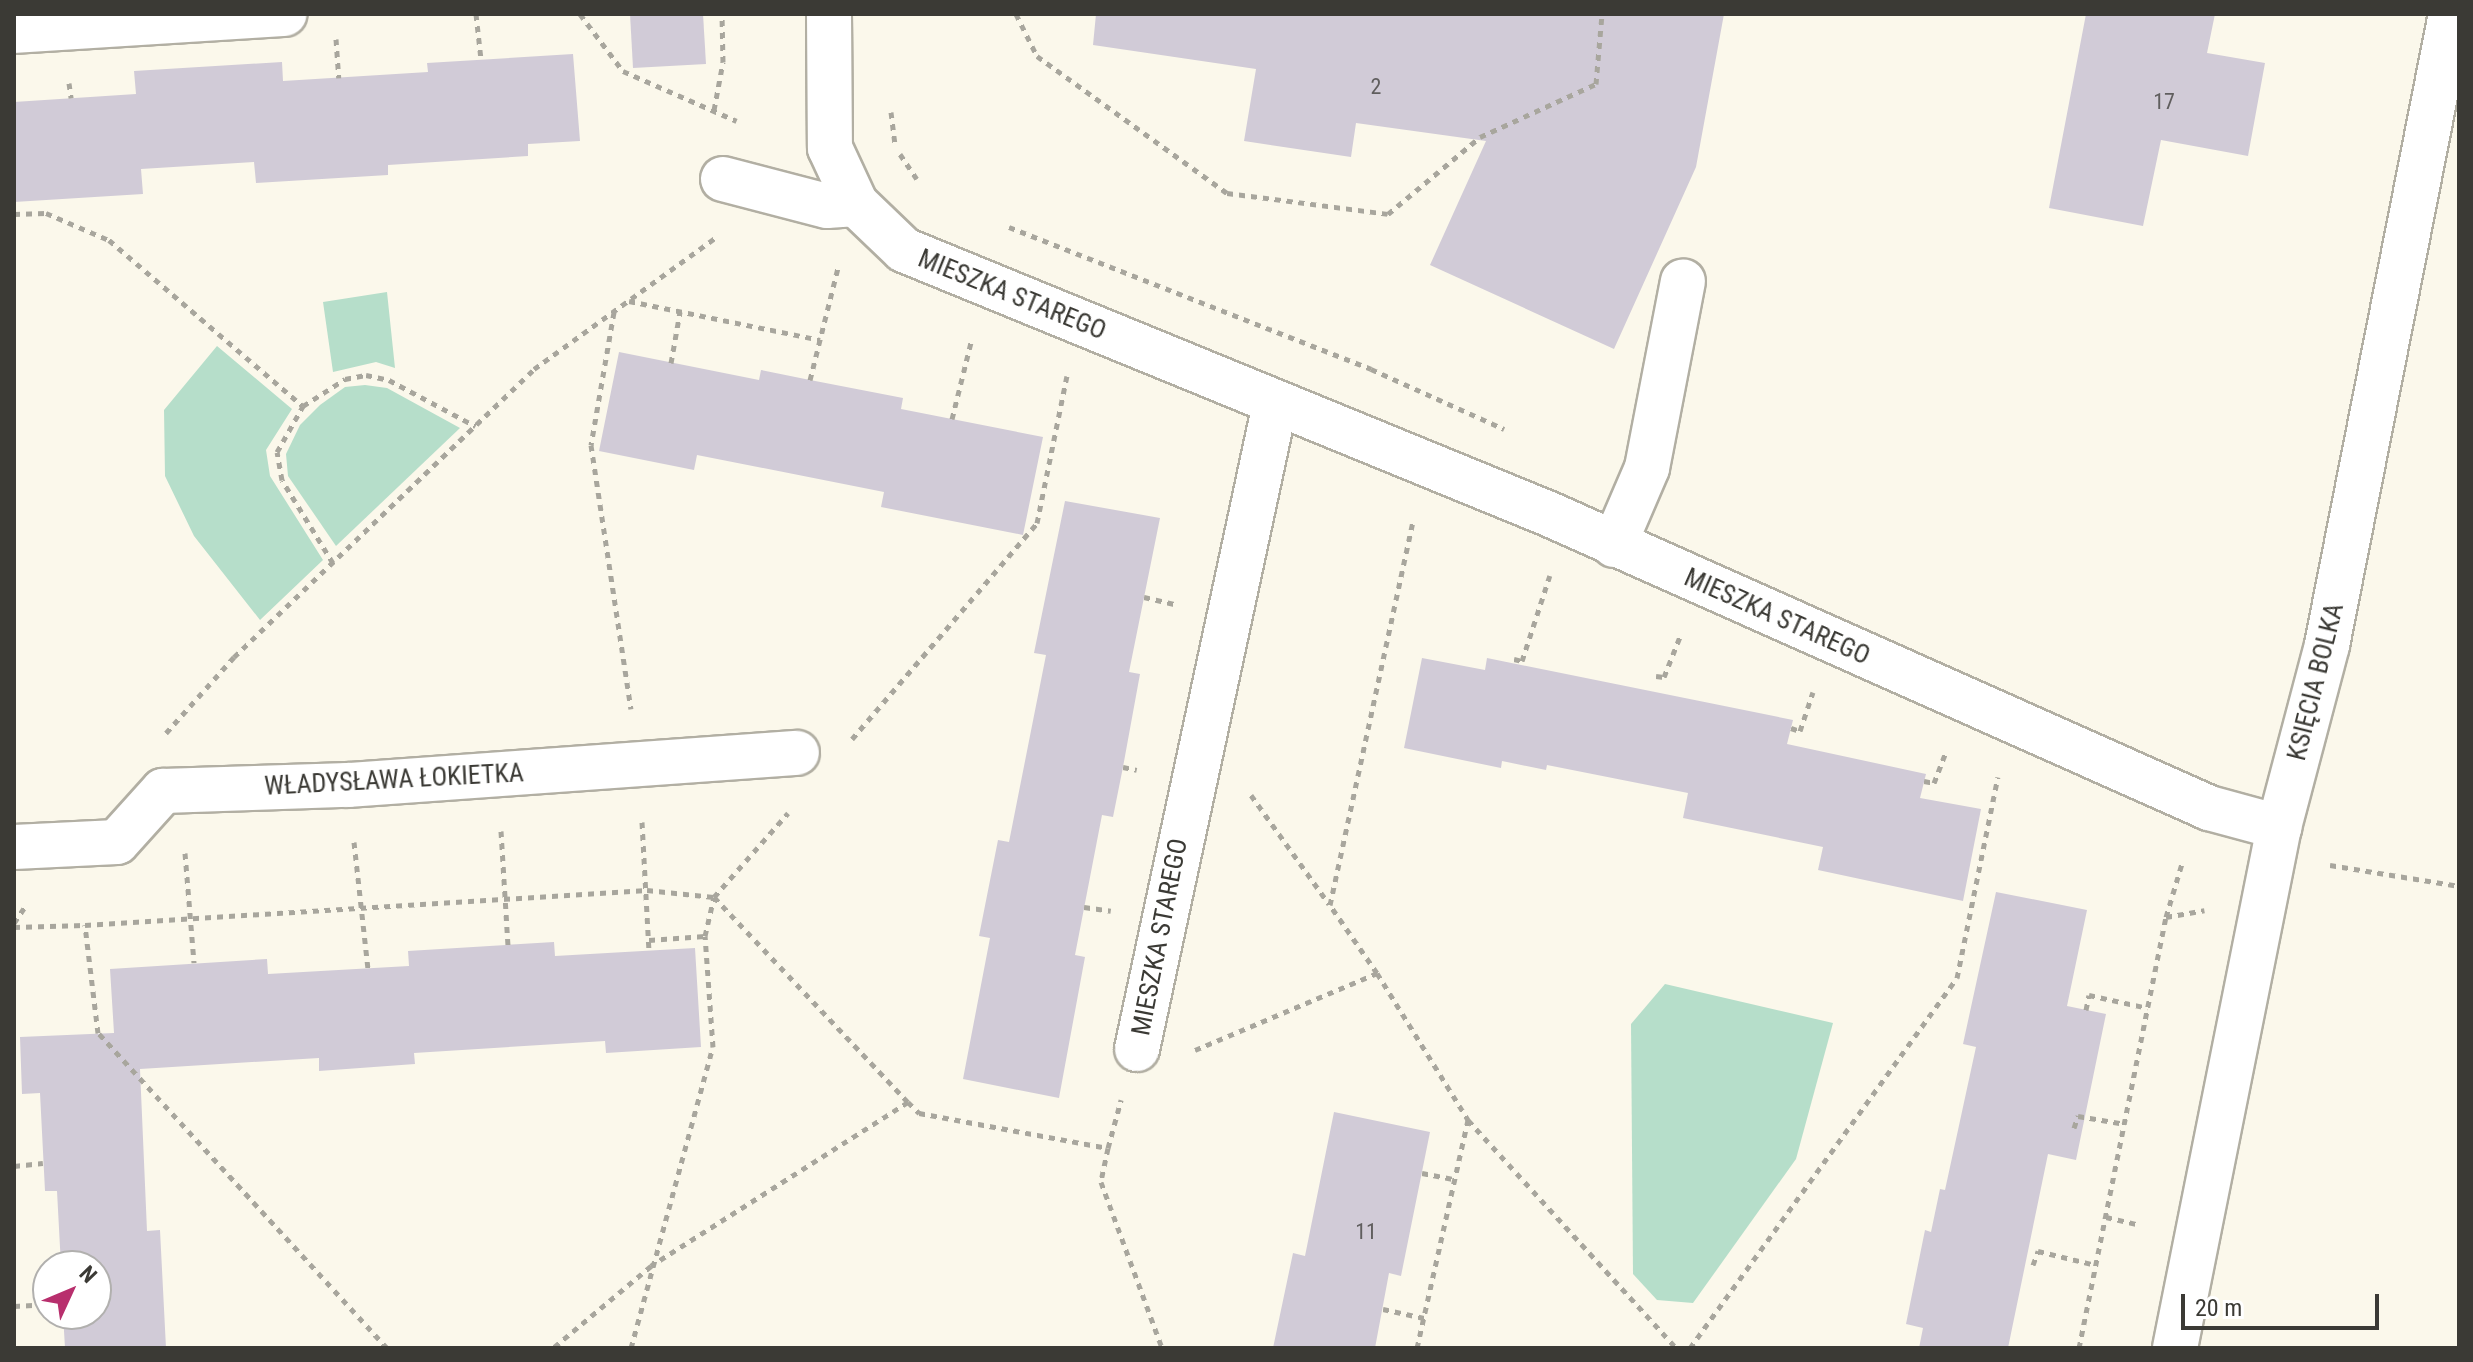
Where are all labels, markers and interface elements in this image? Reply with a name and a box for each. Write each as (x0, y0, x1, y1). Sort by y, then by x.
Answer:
house number: 2 (1371, 74, 1381, 100)
house number: 17 (2153, 89, 2175, 115)
street label: MIESZKA STAREGO (913, 243, 1111, 347)
street label: MIESZKA STAREGO (1679, 562, 1875, 672)
street label: KSIĘCIA BOLKA (2281, 600, 2351, 764)
street label: WŁADYSŁAWA ŁOKIETKA (264, 758, 524, 802)
street label: MIESZKA STAREGO (1126, 836, 1194, 1038)
house number: 11 (1355, 1219, 1377, 1245)
north arrow (32, 1250, 112, 1330)
text: N (75, 1261, 102, 1288)
scale bar (2185, 1278, 2383, 1328)
text: 20 m (2195, 1294, 2242, 1322)

